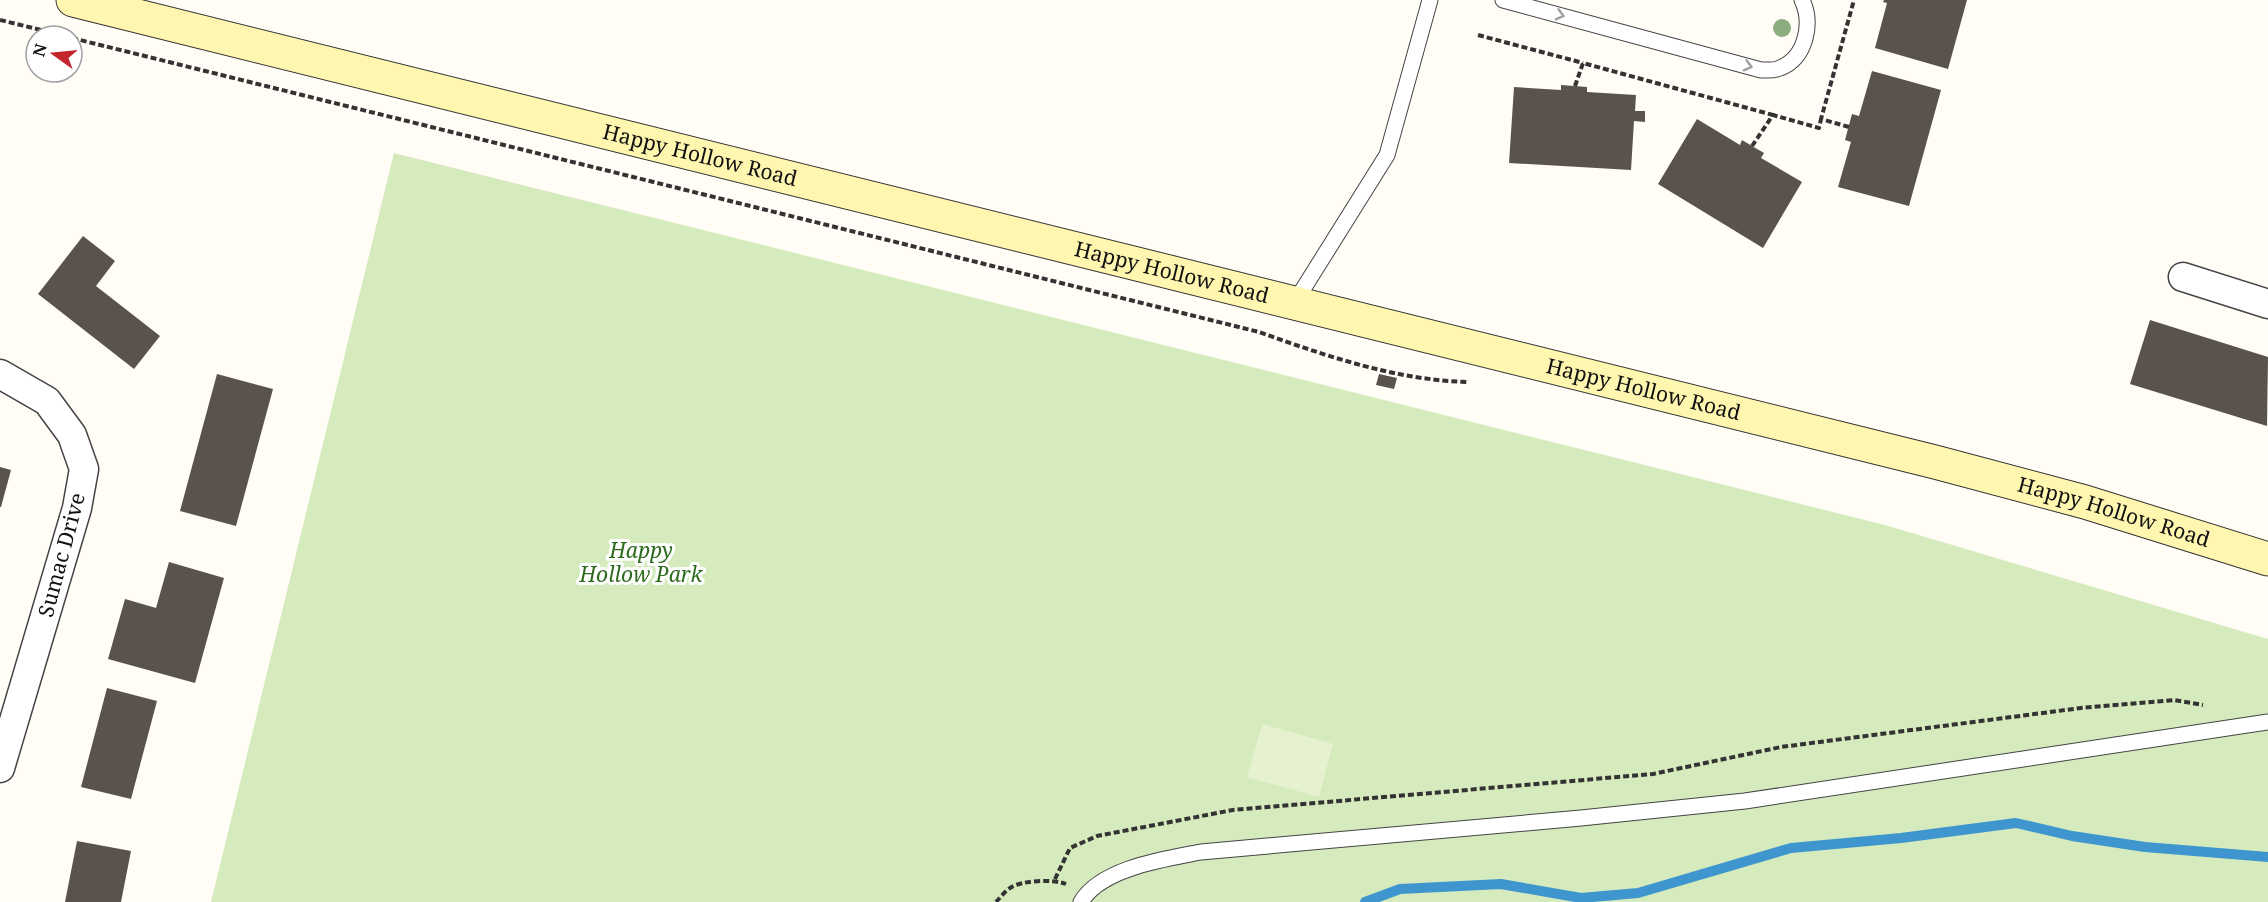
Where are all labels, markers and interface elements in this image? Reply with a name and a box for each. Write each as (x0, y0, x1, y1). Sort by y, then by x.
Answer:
one-way arrow (1555, 8, 1565, 21)
north arrow (24, 24, 84, 84)
text: N (27, 41, 52, 59)
one-way arrow (1742, 59, 1753, 71)
street label: Happy Hollow Road (600, 117, 800, 192)
street label: Happy Hollow Road (1072, 234, 1272, 309)
street label: Happy Hollow Road (1543, 351, 1744, 426)
street label: Happy Hollow Road (2015, 470, 2214, 553)
street label: Sumac Drive (31, 490, 91, 620)
park label: Happy Hollow Park (578, 536, 704, 588)

